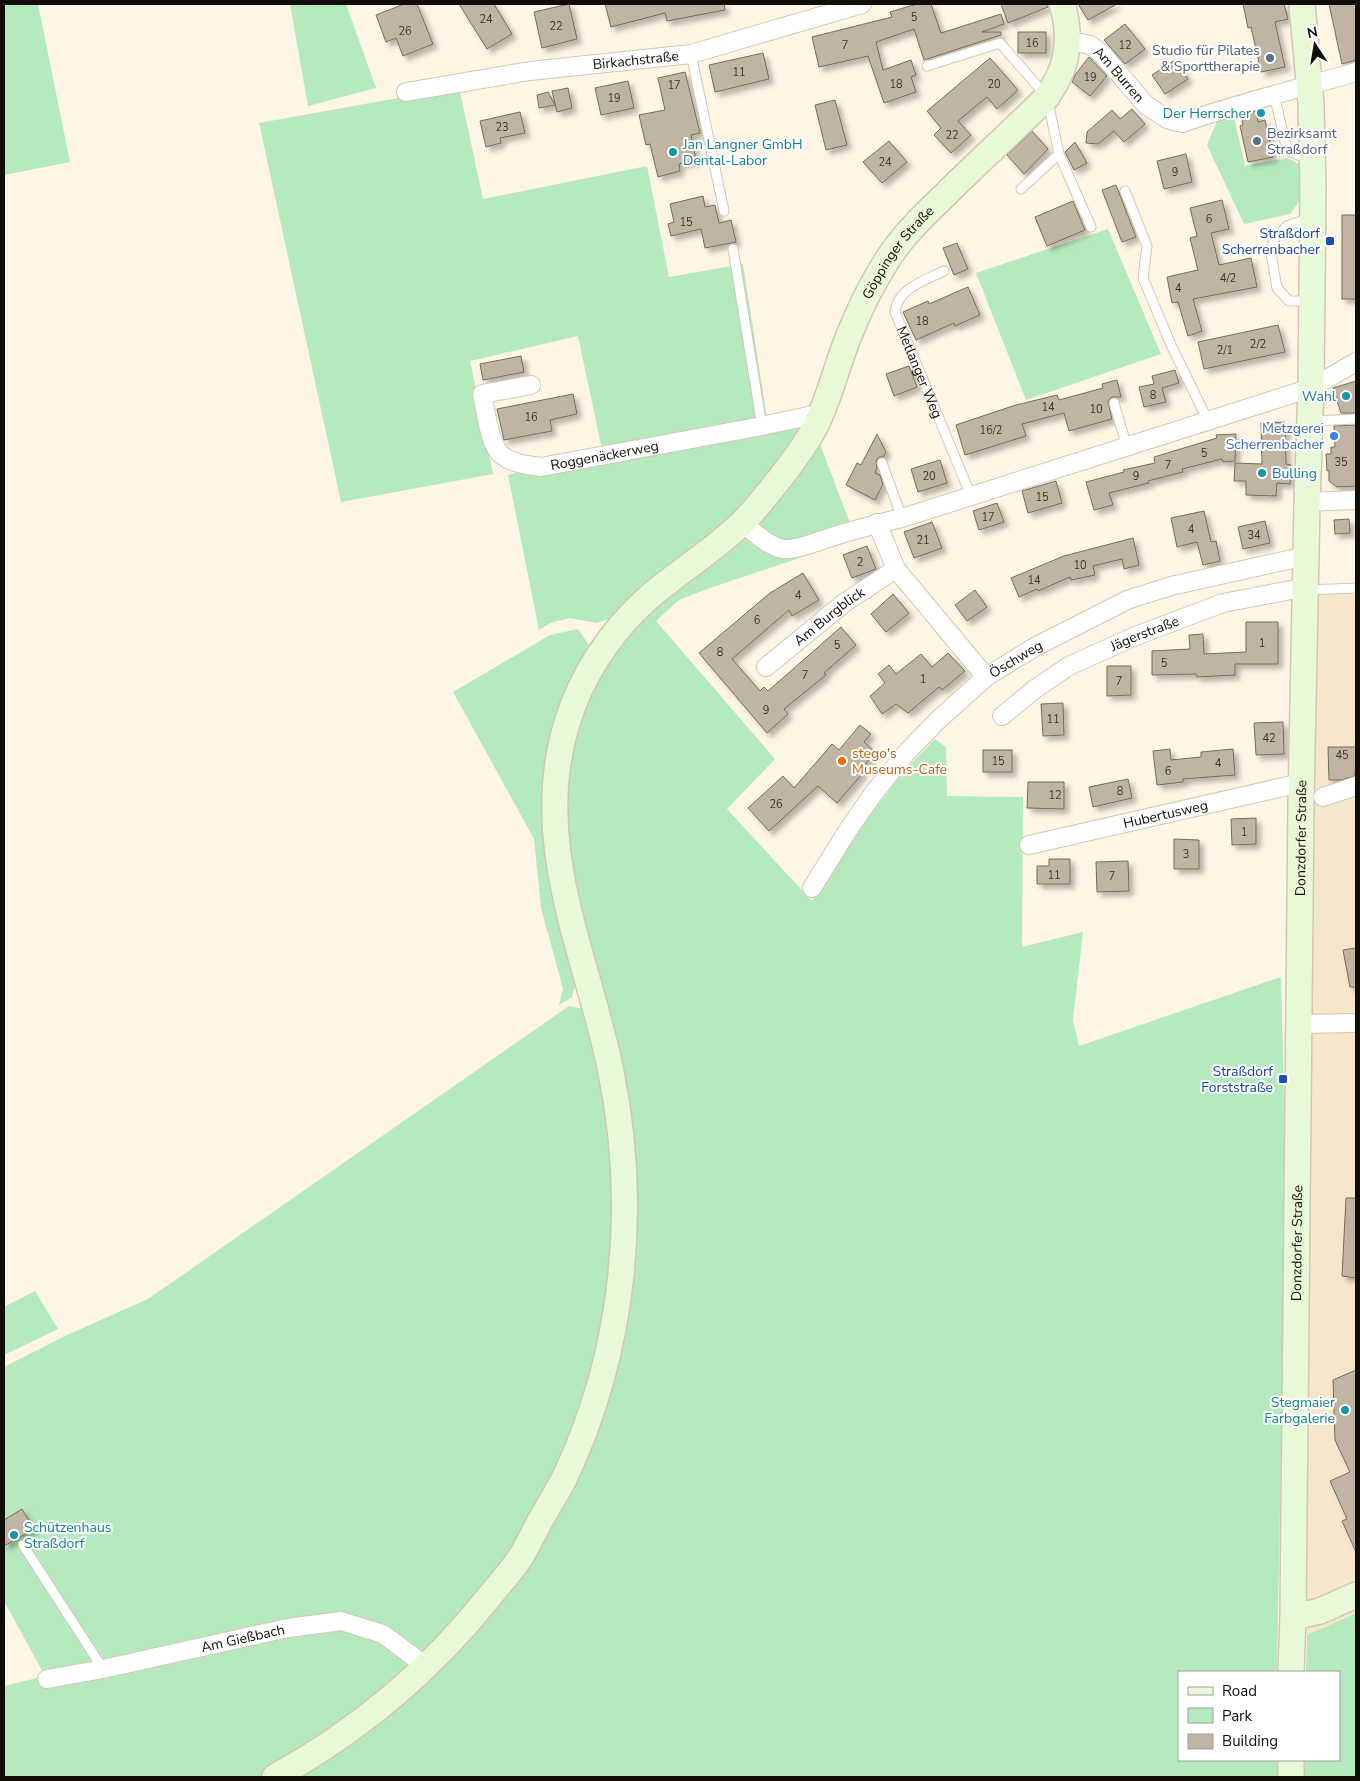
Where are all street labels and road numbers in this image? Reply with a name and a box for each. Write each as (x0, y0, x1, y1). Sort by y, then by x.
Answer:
street label: Am Burren (1090, 42, 1149, 106)
street label: Birkachstraße (592, 46, 680, 74)
street label: Göppinger Straße (857, 201, 938, 302)
street label: Metlanger Weg (892, 323, 947, 421)
street label: Roggenäckerweg (549, 436, 660, 475)
street label: Am Burgblick (790, 582, 869, 650)
street label: Jägerstraße (1106, 611, 1182, 656)
street label: Öschweg (985, 635, 1046, 682)
street label: Donzdorfer Straße (1291, 780, 1311, 896)
street label: Hubertusweg (1121, 795, 1210, 833)
street label: Donzdorfer Straße (1287, 1185, 1307, 1301)
street label: Am Gießbach (199, 1620, 286, 1657)

